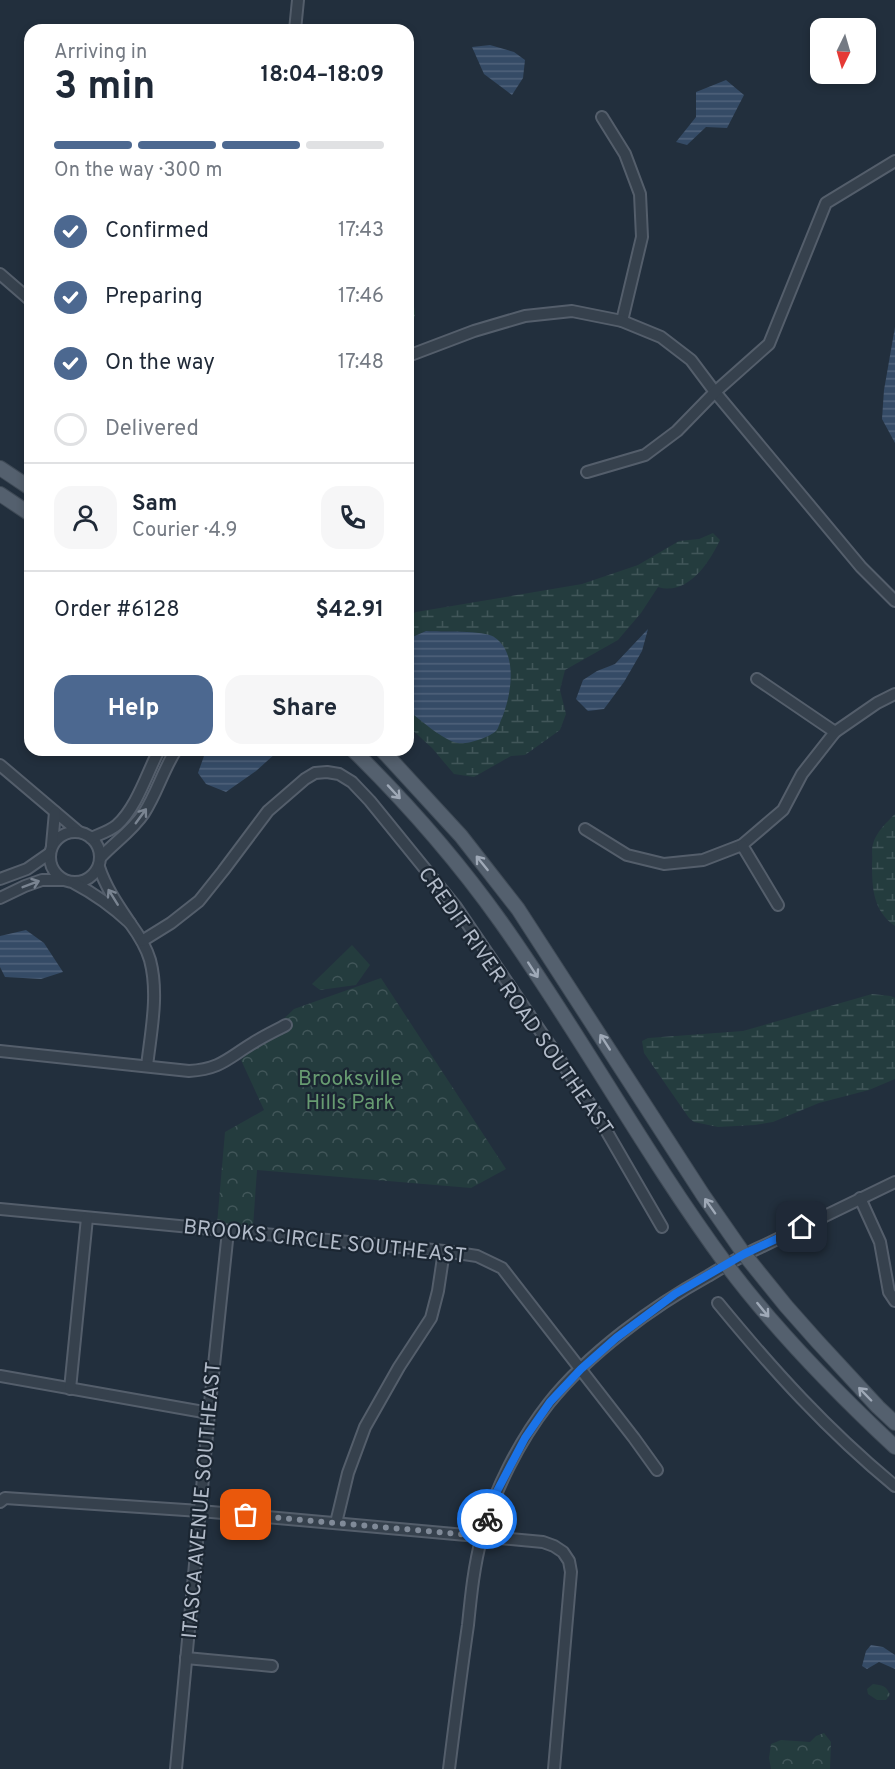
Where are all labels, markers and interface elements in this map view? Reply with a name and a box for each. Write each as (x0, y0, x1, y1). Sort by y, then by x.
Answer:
north arrow (810, 18, 876, 84)
map controls (810, 18, 876, 84)
text: Arriving in (54, 40, 147, 66)
text: 18:04–18:09 (260, 62, 384, 89)
text: 3 min (54, 64, 155, 113)
text: On the way · 300 m (54, 158, 222, 184)
icon: check (54, 215, 87, 248)
text: Confirmed (105, 218, 209, 245)
text: 17:43 (338, 218, 384, 244)
icon: check (54, 281, 87, 314)
text: Preparing (105, 284, 203, 311)
text: 17:46 (338, 284, 384, 310)
icon: check (54, 347, 87, 380)
text: On the way (105, 350, 215, 377)
text: 17:48 (338, 350, 384, 376)
text: Delivered (105, 416, 199, 443)
button: person (54, 486, 117, 549)
button: phone (321, 486, 384, 549)
text: Sam (132, 491, 177, 518)
text: Courier · 4.9 (132, 518, 237, 544)
text: Order #6128 (54, 597, 180, 624)
text: $42.91 (315, 597, 384, 624)
button: Help (54, 675, 213, 744)
button: Share (225, 675, 384, 744)
one-way arrow (387, 784, 401, 799)
one-way arrow (135, 808, 147, 824)
one-way arrow (476, 855, 489, 871)
street label: CREDIT RIVER ROAD SOUTHEAST (411, 862, 618, 1142)
one-way arrow (21, 878, 39, 889)
one-way arrow (107, 889, 119, 906)
one-way arrow (528, 961, 540, 978)
one-way arrow (598, 1034, 610, 1051)
park label: Brooksville Hills Park (298, 1066, 402, 1117)
one-way arrow (704, 1198, 716, 1215)
pin (776, 1201, 827, 1252)
icon: home (785, 1210, 818, 1243)
street label: BROOKS CIRCLE SOUTHEAST (182, 1214, 468, 1271)
one-way arrow (757, 1302, 770, 1318)
street label: ITASCA AVENUE SOUTHEAST (177, 1361, 228, 1640)
one-way arrow (858, 1386, 872, 1401)
pin (220, 1489, 271, 1540)
courier (457, 1489, 517, 1549)
icon: bag (229, 1498, 262, 1531)
icon: bike (471, 1503, 504, 1536)

